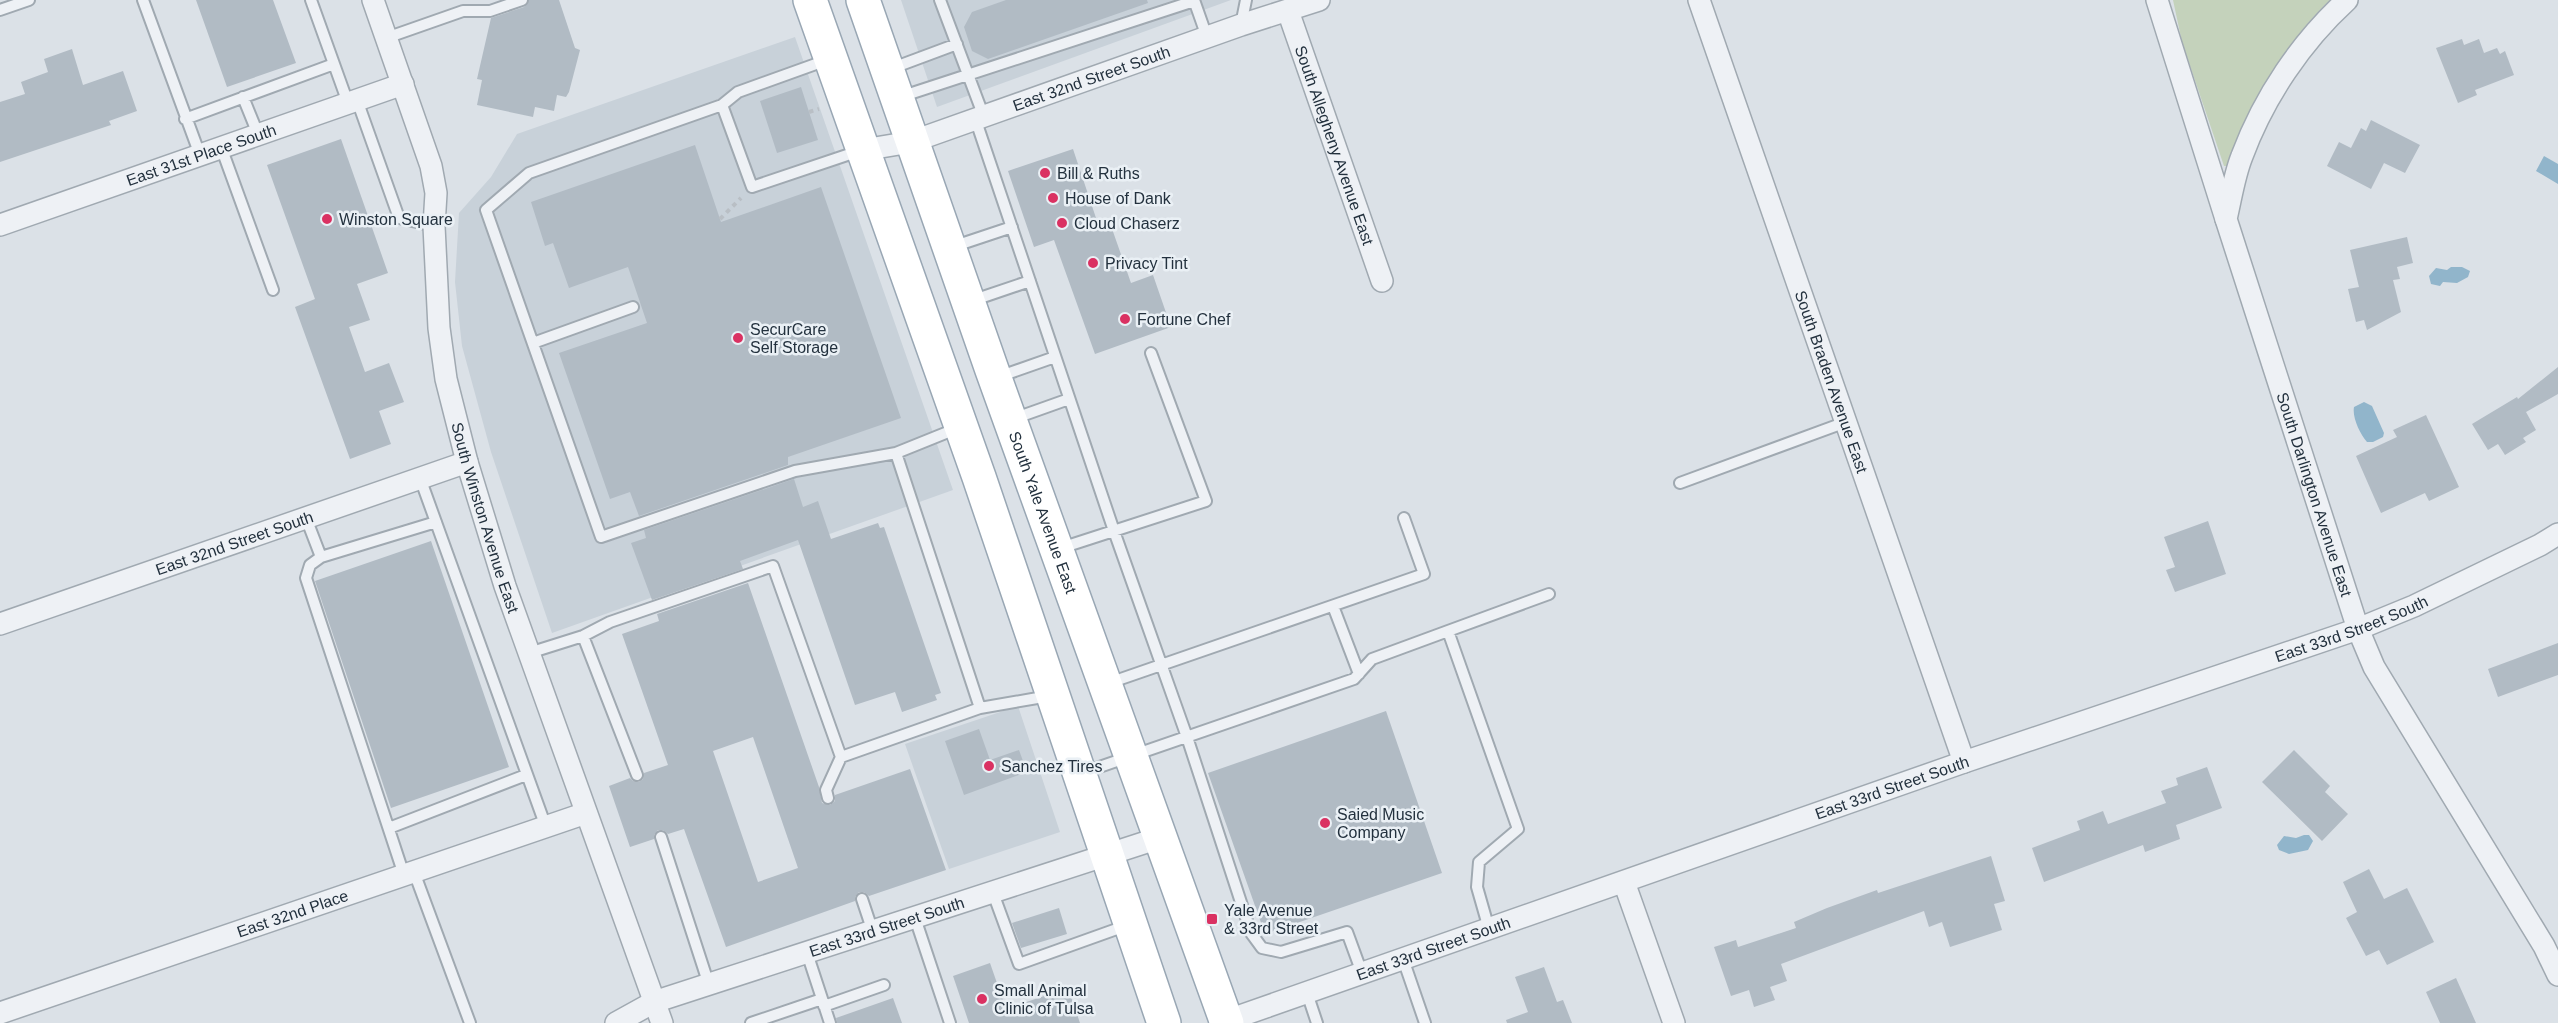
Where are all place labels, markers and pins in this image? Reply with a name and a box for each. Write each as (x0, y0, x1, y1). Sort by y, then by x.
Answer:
place label: Bill & Ruths (1057, 165, 1140, 182)
marker: Bill & Ruths (1038, 166, 1052, 180)
place label: House of Dank (1065, 190, 1172, 207)
marker: House of Dank (1046, 191, 1060, 205)
place label: Winston Square (339, 211, 453, 228)
marker: Winston Square (320, 212, 334, 226)
place label: Cloud Chaserz (1074, 215, 1180, 232)
marker: Cloud Chaserz (1055, 216, 1069, 230)
place label: Privacy Tint (1105, 255, 1188, 272)
marker: Privacy Tint (1086, 256, 1100, 270)
place label: Fortune Chef (1137, 311, 1231, 328)
marker: Fortune Chef (1118, 312, 1132, 326)
place label: SecurCare Self Storage (750, 321, 838, 356)
marker: SecurCare Self Storage (731, 331, 745, 345)
place label: Sanchez Tires (1001, 758, 1102, 775)
marker: Sanchez Tires (982, 759, 996, 773)
place label: Saied Music Company (1337, 806, 1424, 841)
marker: Saied Music Company (1318, 816, 1332, 830)
place label: Yale Avenue & 33rd Street (1224, 902, 1319, 937)
marker: Yale Avenue & 33rd Street (1205, 912, 1219, 926)
place label: Small Animal Clinic of Tulsa (994, 982, 1094, 1017)
marker: Small Animal Clinic of Tulsa (975, 992, 989, 1006)

